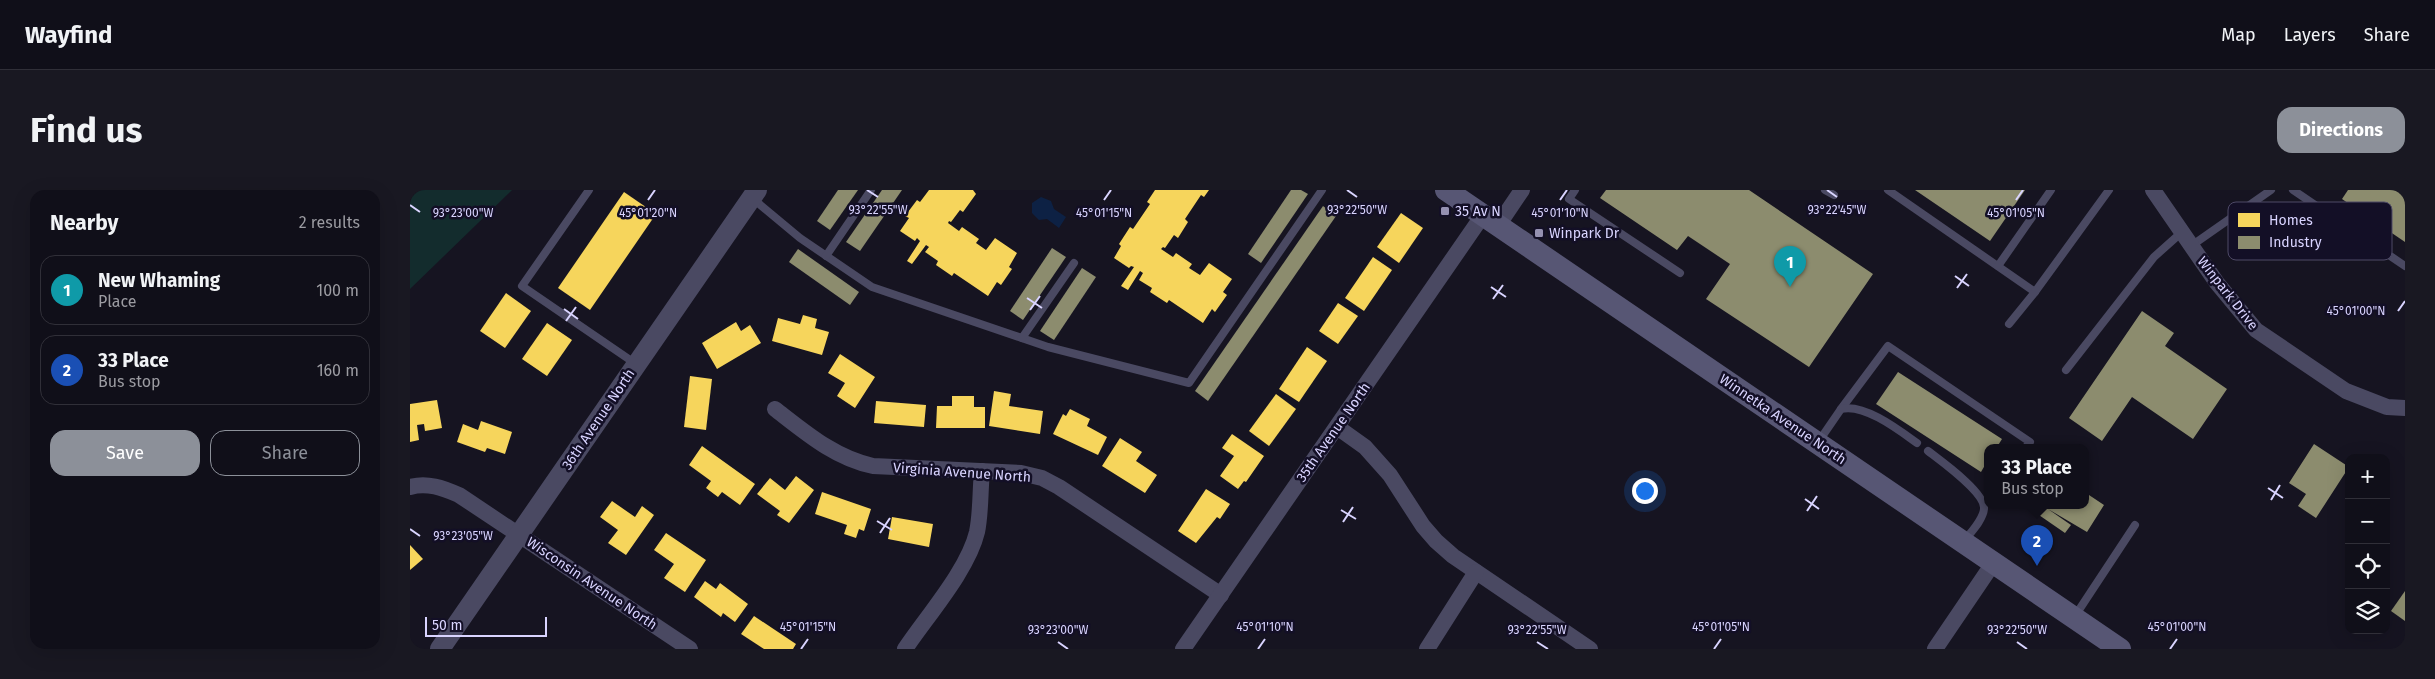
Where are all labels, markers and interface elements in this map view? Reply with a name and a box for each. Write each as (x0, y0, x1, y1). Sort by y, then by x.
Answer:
text: Wayfind (25, 21, 112, 49)
text: Map (2221, 24, 2256, 46)
text: Layers (2284, 24, 2336, 46)
text: Share (2364, 24, 2410, 46)
button: Directions (2277, 107, 2405, 153)
text: Find us (30, 109, 142, 151)
legend (2228, 202, 2392, 260)
text: 93°22'55"W (848, 203, 908, 217)
text: 93°22'50"W (1327, 203, 1387, 217)
place label: 35 Av N (1455, 203, 1501, 220)
text: 93°22'45"W (1808, 203, 1867, 217)
marker: 35 Av N (1439, 205, 1451, 217)
text: 93°23'00"W (433, 206, 493, 220)
text: 45°01'20"N (619, 206, 677, 220)
text: 45°01'15"N (1076, 206, 1132, 220)
text: 45°01'10"N (1531, 206, 1589, 220)
text: 45°01'05"N (1987, 206, 2045, 220)
text: Nearby (50, 210, 118, 236)
text: Homes (2269, 212, 2313, 229)
text: 2 results (299, 213, 360, 232)
place label: Winpark Dr (1549, 225, 1620, 242)
marker: Winpark Dr (1533, 227, 1545, 239)
text: Industry (2269, 234, 2322, 251)
pin: 1 (1774, 246, 1806, 287)
street label: Winpark Drive (2194, 253, 2262, 333)
text: New Whaming (98, 269, 220, 292)
text: 1 (63, 281, 71, 300)
text: 100 m (316, 281, 359, 300)
text: Place (98, 292, 137, 311)
text: 45°01'00"N (2327, 304, 2385, 318)
text: 33 Place (98, 349, 169, 372)
text: 2 (63, 361, 71, 380)
text: 160 m (317, 361, 359, 380)
street label: 36th Avenue North (558, 366, 638, 473)
street label: Winnetka Avenue North (1716, 371, 1849, 468)
text: Bus stop (98, 372, 161, 391)
street label: 35th Avenue North (1293, 379, 1374, 485)
button: Save (50, 430, 200, 476)
button: Share (210, 430, 360, 476)
popup (1984, 444, 2089, 509)
map controls (2345, 454, 2390, 634)
button: + (2345, 454, 2390, 499)
text: 33 Place (2001, 456, 2072, 479)
street label: Virginia Avenue North (892, 459, 1031, 486)
your location (1632, 478, 1658, 504)
text: Bus stop (2001, 479, 2064, 498)
button: − (2345, 499, 2390, 544)
pin: 2 (2021, 525, 2053, 566)
text: 93°23'05"W (433, 529, 493, 543)
street label: Wisconsin Avenue North (523, 533, 660, 633)
button: locate (2345, 544, 2390, 589)
button: layers (2345, 589, 2390, 634)
scale bar (425, 614, 548, 637)
text: 50 m (432, 617, 463, 634)
text: 45°01'15"N (780, 620, 836, 634)
text: 45°01'10"N (1236, 620, 1294, 634)
text: 45°01'05"N (1692, 620, 1750, 634)
text: 45°01'00"N (2148, 620, 2206, 634)
text: 93°23'00"W (1028, 623, 1088, 637)
text: 93°22'55"W (1507, 623, 1567, 637)
text: 93°22'50"W (1987, 623, 2047, 637)

